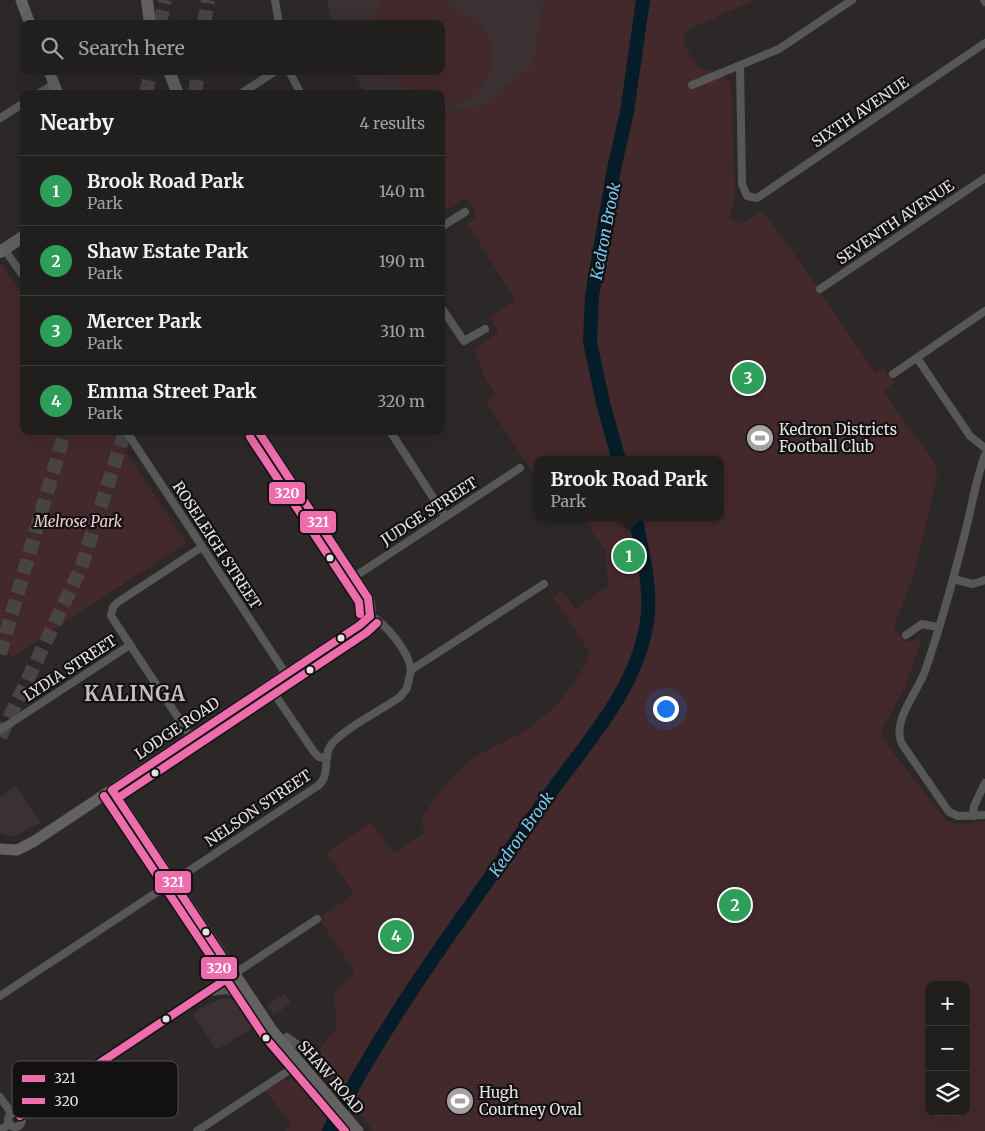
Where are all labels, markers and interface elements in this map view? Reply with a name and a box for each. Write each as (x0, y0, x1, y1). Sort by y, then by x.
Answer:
search box (20, 20, 445, 75)
icon: search (38, 34, 66, 62)
text: Search here (78, 36, 185, 60)
street label: SIXTH AVENUE (808, 72, 912, 151)
text: Nearby (40, 109, 114, 136)
text: 4 results (359, 113, 425, 133)
text: Brook Road Park (87, 169, 244, 193)
street label: SEVENTH AVENUE (833, 175, 958, 268)
water label: Kedron Brook (586, 180, 624, 282)
text: 1 (52, 181, 60, 201)
text: 140 m (379, 181, 425, 201)
text: Park (87, 193, 123, 213)
text: Shaw Estate Park (87, 239, 248, 263)
text: 2 (51, 251, 61, 271)
text: 190 m (379, 251, 425, 271)
text: Park (87, 263, 123, 283)
text: Mercer Park (87, 309, 202, 333)
text: 3 (51, 321, 61, 341)
text: 310 m (380, 321, 425, 341)
text: Park (87, 333, 123, 353)
pin: 3 (732, 359, 764, 397)
text: Emma Street Park (87, 379, 257, 403)
text: 4 (51, 391, 61, 411)
text: 320 m (377, 391, 425, 411)
text: Park (87, 403, 123, 423)
place label: Kedron Districts Football Club (779, 420, 897, 456)
sports icon: Kedron Districts Football Club (745, 423, 775, 453)
popup (534, 456, 724, 521)
text: Brook Road Park (550, 467, 708, 491)
street label: JUDGE STREET (376, 472, 481, 550)
street label: ROSELEIGH STREET (169, 478, 266, 613)
line badge: 320 (268, 481, 306, 505)
text: 320 (275, 484, 299, 502)
text: Park (550, 491, 586, 511)
line badge: 321 (299, 510, 337, 534)
park label: Melrose Park (33, 512, 123, 531)
text: 321 (307, 513, 329, 531)
pin: 1 (613, 537, 645, 575)
unlabelled marker (325, 553, 335, 563)
street label: LYDIA STREET (20, 630, 121, 705)
unlabelled marker (336, 633, 346, 643)
unlabelled marker (305, 665, 315, 675)
district label: KALINGA (84, 681, 186, 706)
street label: LODGE ROAD (131, 693, 223, 763)
your location (653, 696, 679, 722)
street label: NELSON STREET (201, 765, 315, 851)
unlabelled marker (150, 768, 160, 778)
water label: Kedron Brook (484, 788, 558, 881)
line badge: 321 (154, 870, 192, 894)
text: 321 (162, 873, 184, 891)
pin: 2 (719, 886, 751, 924)
pin: 4 (380, 917, 412, 955)
unlabelled marker (201, 927, 211, 937)
line badge: 320 (200, 956, 238, 980)
text: 320 (207, 959, 231, 977)
map controls (925, 981, 970, 1116)
button: + (925, 981, 970, 1026)
unlabelled marker (161, 1014, 171, 1024)
button: − (925, 1026, 970, 1071)
unlabelled marker (261, 1033, 271, 1043)
street label: SHAW ROAD (294, 1036, 368, 1118)
legend (12, 1061, 178, 1118)
text: 321 (54, 1069, 76, 1087)
button: layers (925, 1071, 970, 1116)
place label: Hugh Courtney Oval (479, 1083, 582, 1119)
sports icon: Hugh Courtney Oval (445, 1086, 475, 1116)
text: 320 (54, 1092, 79, 1110)

